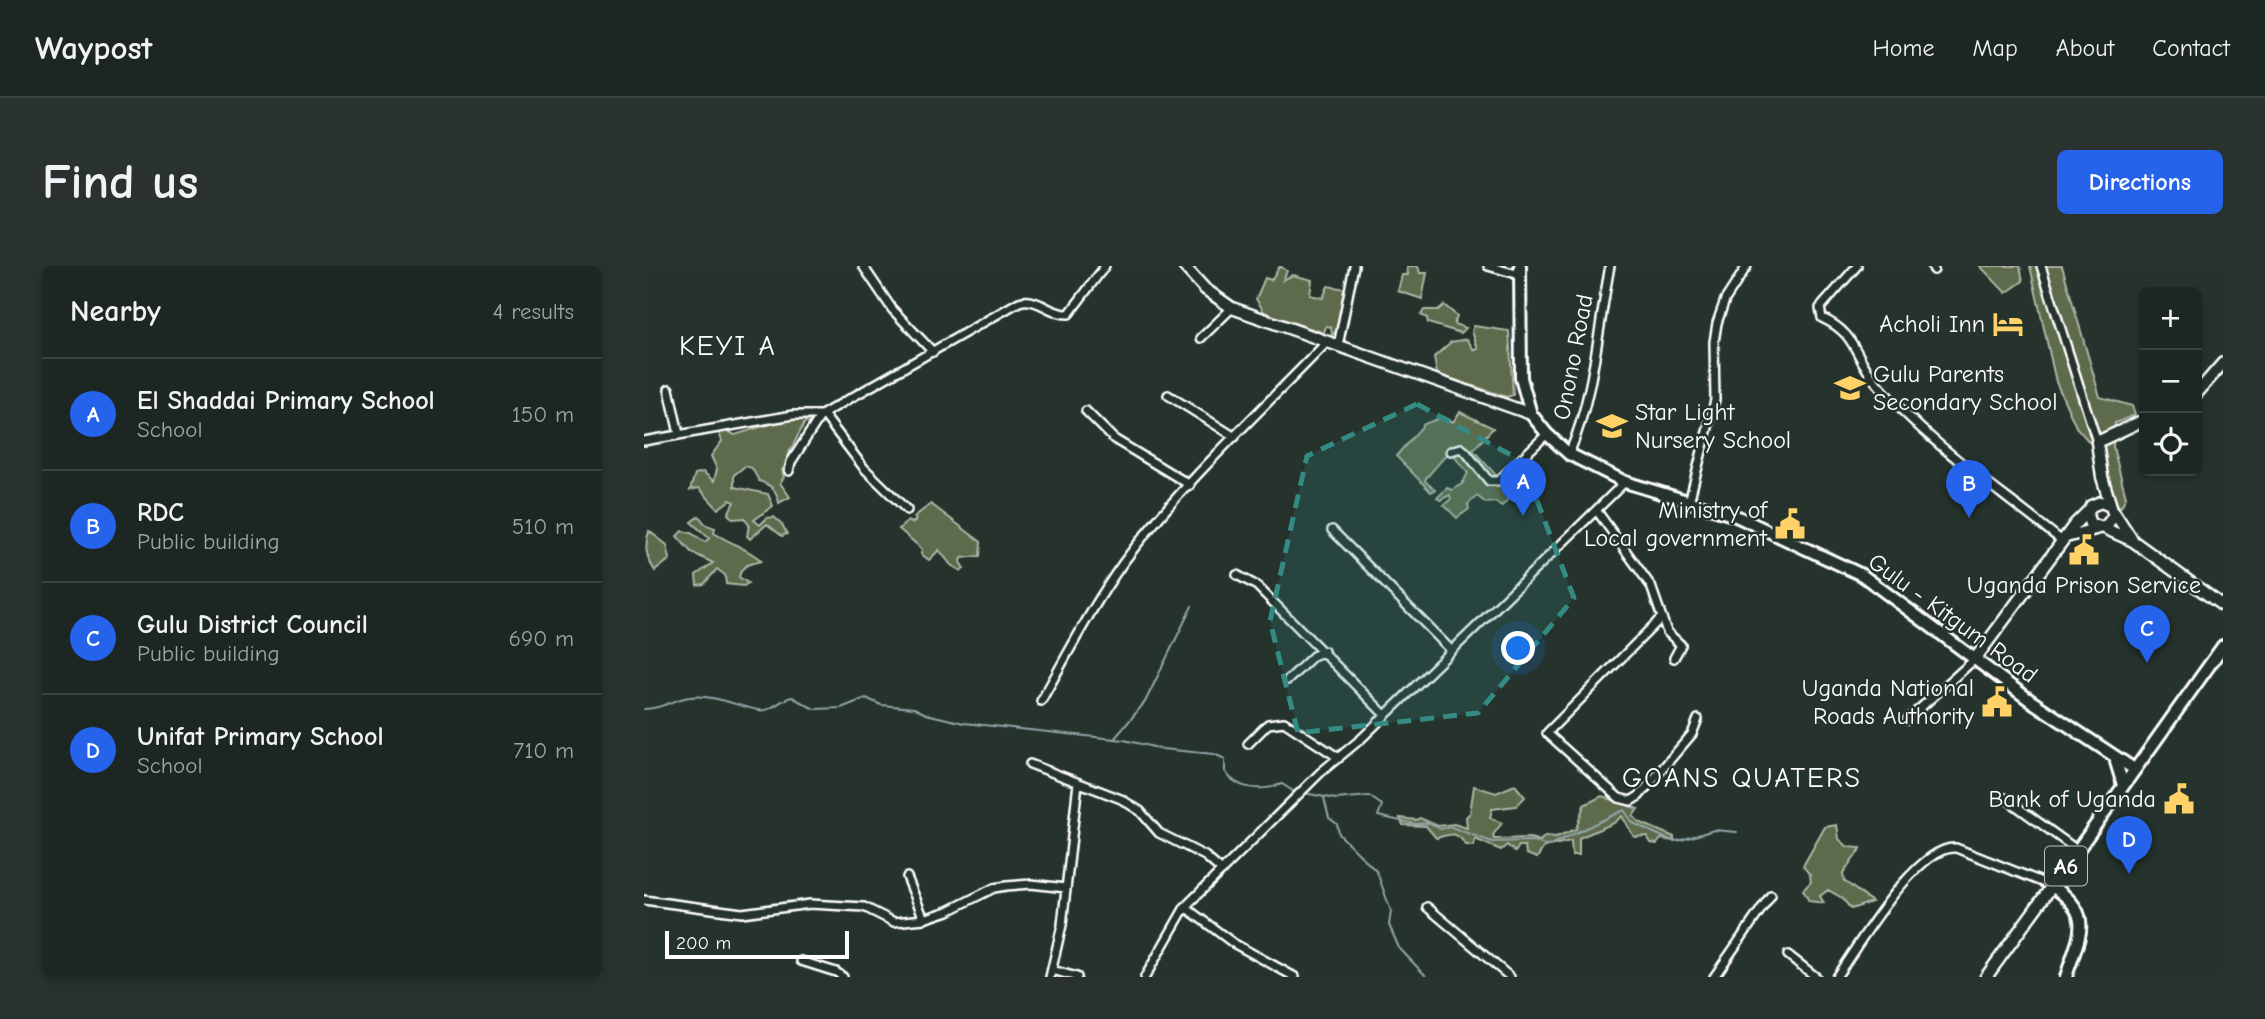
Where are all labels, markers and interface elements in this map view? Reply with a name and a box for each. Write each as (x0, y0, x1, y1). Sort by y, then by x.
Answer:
text: Waypost (35, 29, 152, 67)
text: Home (1873, 34, 1934, 62)
text: Map (1972, 34, 2018, 62)
text: About (2056, 34, 2114, 62)
text: Contact (2152, 34, 2230, 62)
button: Directions (2057, 150, 2223, 214)
text: Find us (42, 154, 198, 210)
map controls (2139, 287, 2202, 476)
button: + (2139, 287, 2202, 350)
street label: Onono Road (1547, 292, 1599, 422)
text: Nearby (70, 294, 161, 329)
text: 4 results (492, 298, 574, 325)
hotel icon: Acholi Inn (1991, 307, 2025, 341)
place label: Acholi Inn (1879, 310, 1985, 338)
district label: KEYI A (679, 330, 777, 362)
button: − (2139, 350, 2202, 413)
place label: Gulu Parents Secondary School (1873, 360, 2058, 416)
school or university icon: Gulu Parents Secondary School (1833, 371, 1867, 405)
text: El Shaddai Primary School (137, 386, 435, 416)
place label: Star Light Nursery School (1635, 398, 1791, 454)
text: A (87, 401, 99, 428)
text: 150 m (512, 401, 574, 428)
school or university icon: Star Light Nursery School (1595, 409, 1629, 443)
button: locate (2139, 413, 2202, 476)
text: School (137, 416, 202, 443)
pin: A (1500, 458, 1546, 516)
pin: B (1946, 460, 1992, 518)
place label: Ministry of Local government (1584, 496, 1768, 552)
text: RDC (137, 498, 184, 528)
public building icon: Ministry of Local government (1773, 507, 1807, 541)
text: B (86, 513, 100, 540)
text: 510 m (512, 513, 574, 540)
text: Public building (137, 528, 280, 555)
public building icon: Uganda Prison Service (2067, 533, 2101, 567)
street label: Gulu - Kitgum Road (1863, 547, 2043, 689)
place label: Uganda Prison Service (1967, 571, 2201, 599)
pin: C (2124, 605, 2170, 663)
text: Gulu District Council (137, 610, 368, 640)
text: C (86, 625, 100, 652)
text: 690 m (509, 625, 574, 652)
your location (1501, 631, 1535, 665)
text: Public building (137, 640, 280, 667)
place label: Uganda National Roads Authority (1802, 674, 1974, 730)
public building icon: Uganda National Roads Authority (1980, 685, 2014, 719)
text: Unifat Primary School (137, 722, 384, 752)
text: D (86, 737, 100, 764)
text: 710 m (513, 737, 574, 764)
text: School (137, 752, 202, 779)
district label: GOANS QUATERS (1622, 762, 1862, 794)
public building icon: Bank of Uganda (2162, 782, 2196, 816)
place label: Bank of Uganda (1988, 785, 2156, 813)
pin: D (2106, 816, 2152, 874)
road number: A6 (2045, 846, 2087, 886)
scale bar (665, 928, 849, 960)
text: 200 m (676, 932, 731, 954)

